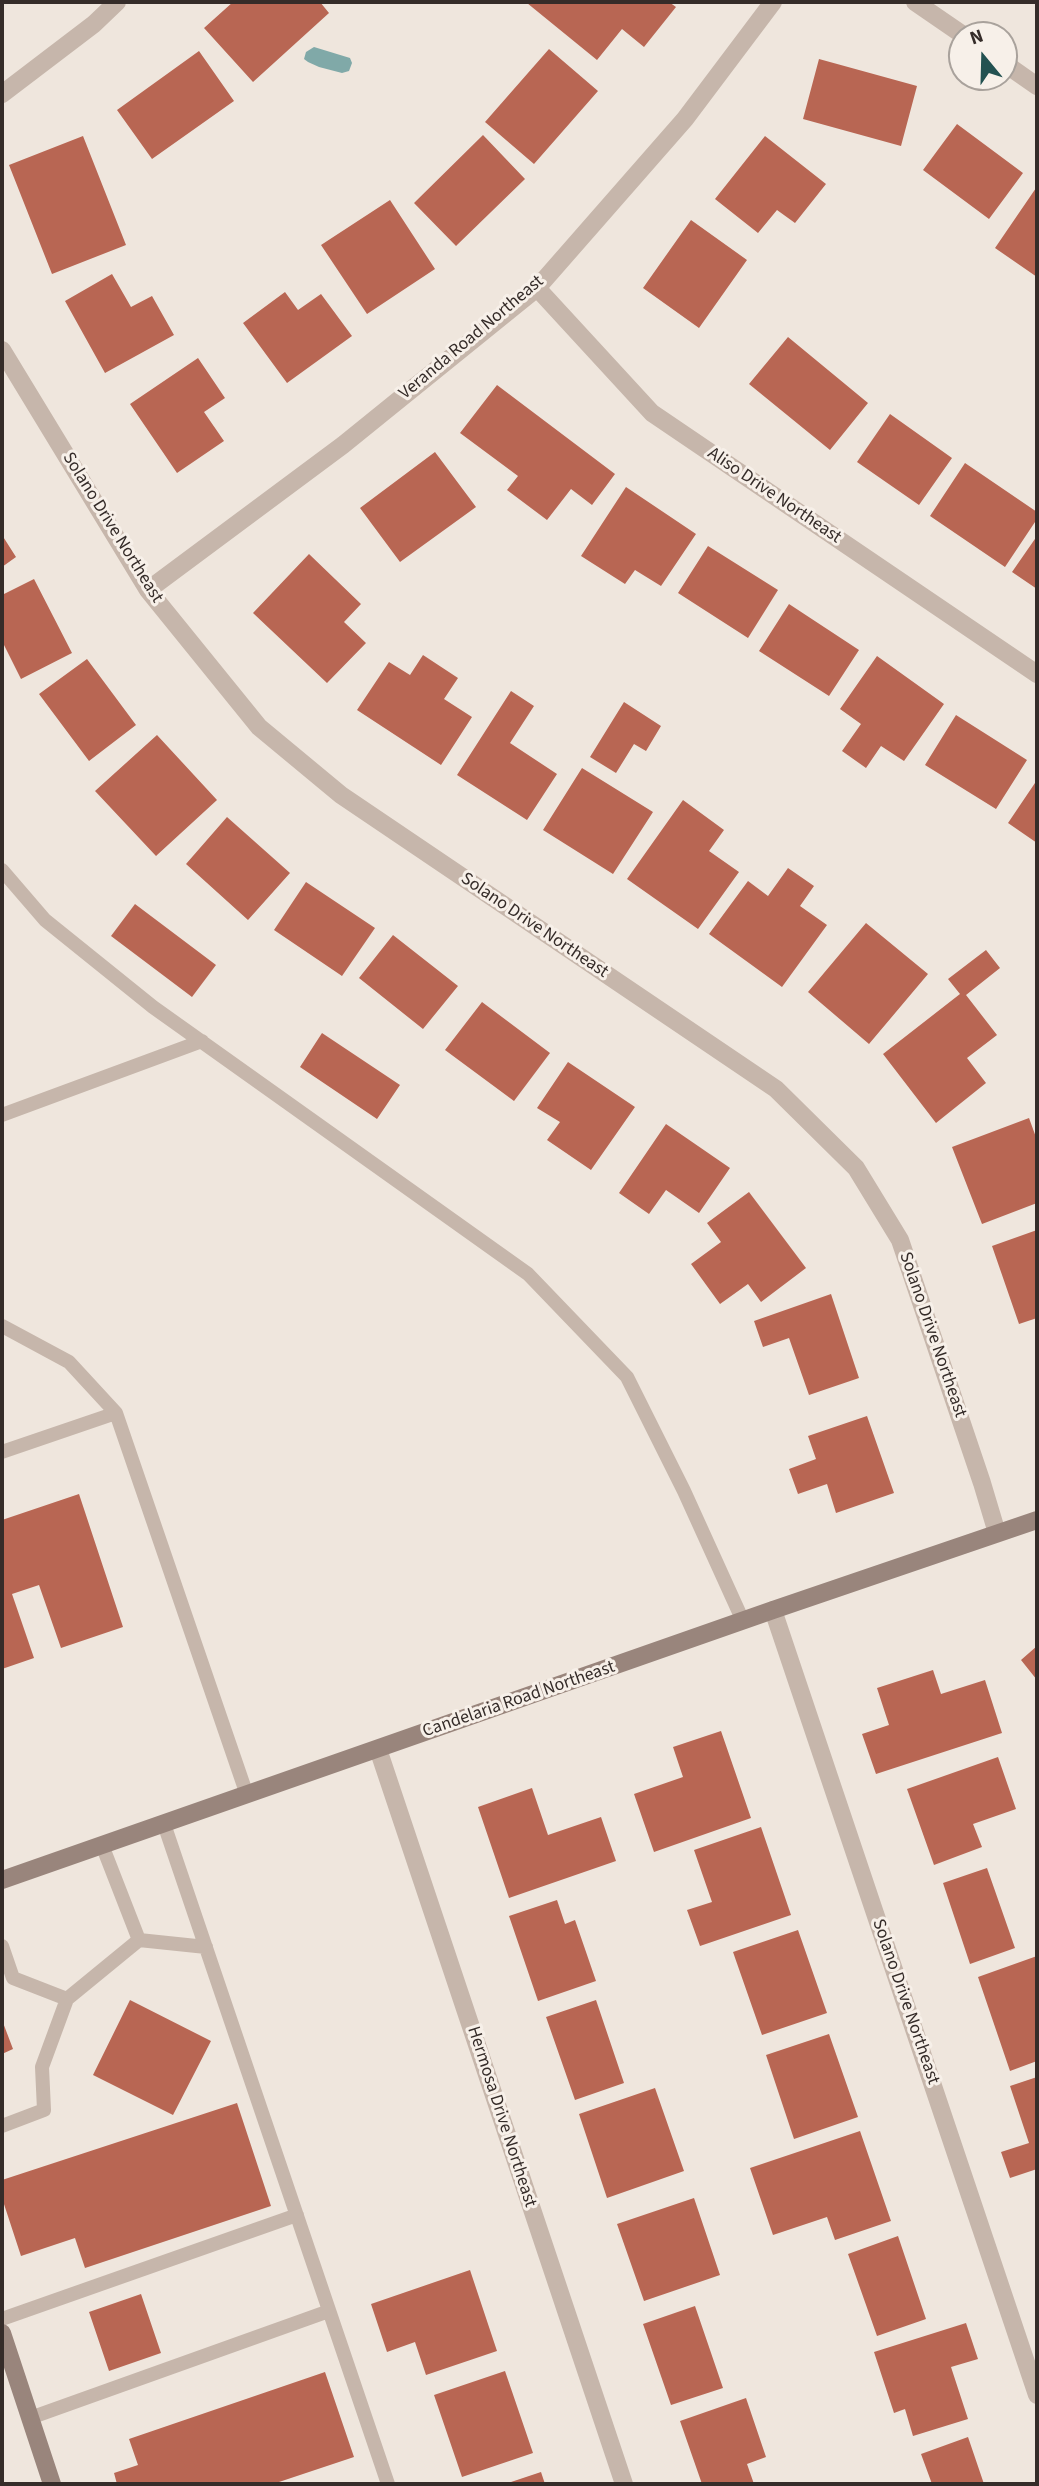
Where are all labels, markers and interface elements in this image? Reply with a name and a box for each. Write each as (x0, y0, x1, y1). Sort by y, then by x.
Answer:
north arrow (948, 21, 1018, 91)
text: N (966, 23, 987, 52)
street label: Veranda Road Northeast (395, 271, 549, 405)
street label: Aliso Drive Northeast (703, 443, 845, 549)
street label: Solano Drive Northeast (57, 449, 167, 607)
street label: Solano Drive Northeast (456, 869, 612, 983)
street label: Solano Drive Northeast (894, 1250, 970, 1420)
street label: Candelaria Road Northeast (420, 1657, 618, 1743)
street label: Solano Drive Northeast (867, 1917, 943, 2087)
street label: Hermosa Drive Northeast (462, 2024, 540, 2210)

